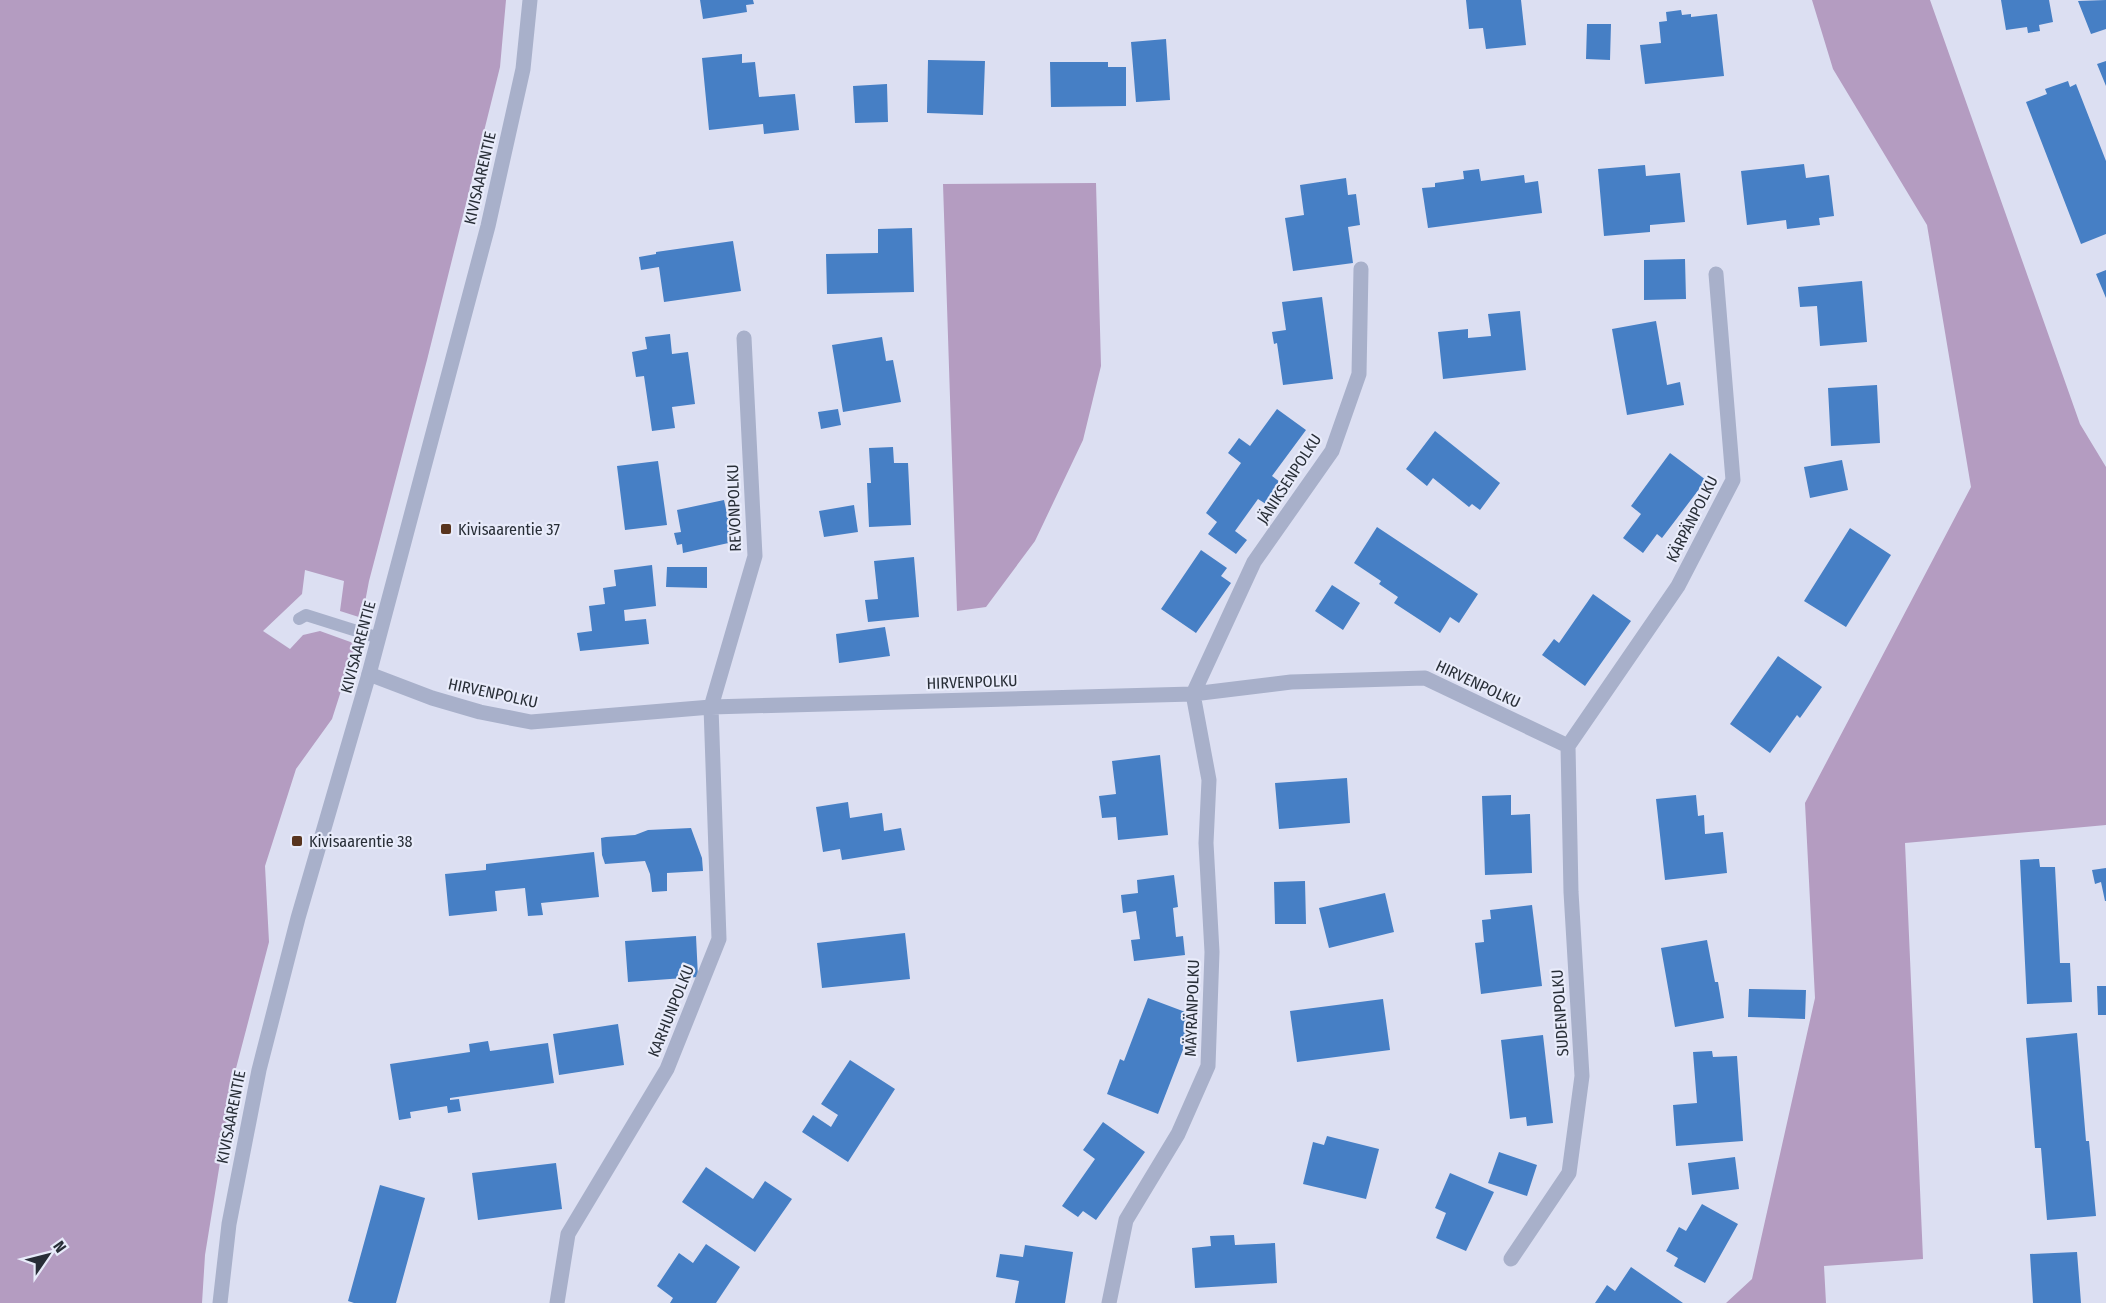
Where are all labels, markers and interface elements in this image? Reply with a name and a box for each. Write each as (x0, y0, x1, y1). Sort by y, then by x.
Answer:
street label: KIVISAARENTIE (460, 130, 500, 226)
street label: JÄNIKSENPOLKU (1253, 430, 1325, 528)
street label: REVONPOLKU (723, 464, 745, 552)
street label: KÄRPÄNPOLKU (1662, 473, 1722, 565)
place label: Kivisaarentie 37 (458, 520, 561, 539)
marker: Kivisaarentie 37 (439, 522, 453, 536)
street label: KIVISAARENTIE (337, 599, 379, 695)
street label: HIRVENPOLKU (1433, 656, 1523, 712)
street label: HIRVENPOLKU (926, 671, 1018, 693)
street label: HIRVENPOLKU (446, 674, 540, 712)
place label: Kivisaarentie 38 (309, 832, 413, 851)
marker: Kivisaarentie 38 (290, 834, 304, 848)
street label: MÄYRÄNPOLKU (1181, 959, 1203, 1057)
street label: KARHUNPOLKU (644, 962, 698, 1060)
street label: SUDENPOLKU (1547, 969, 1573, 1057)
street label: KIVISAARENTIE (213, 1069, 249, 1165)
north arrow (18, 1225, 78, 1285)
text: N (49, 1237, 70, 1256)

